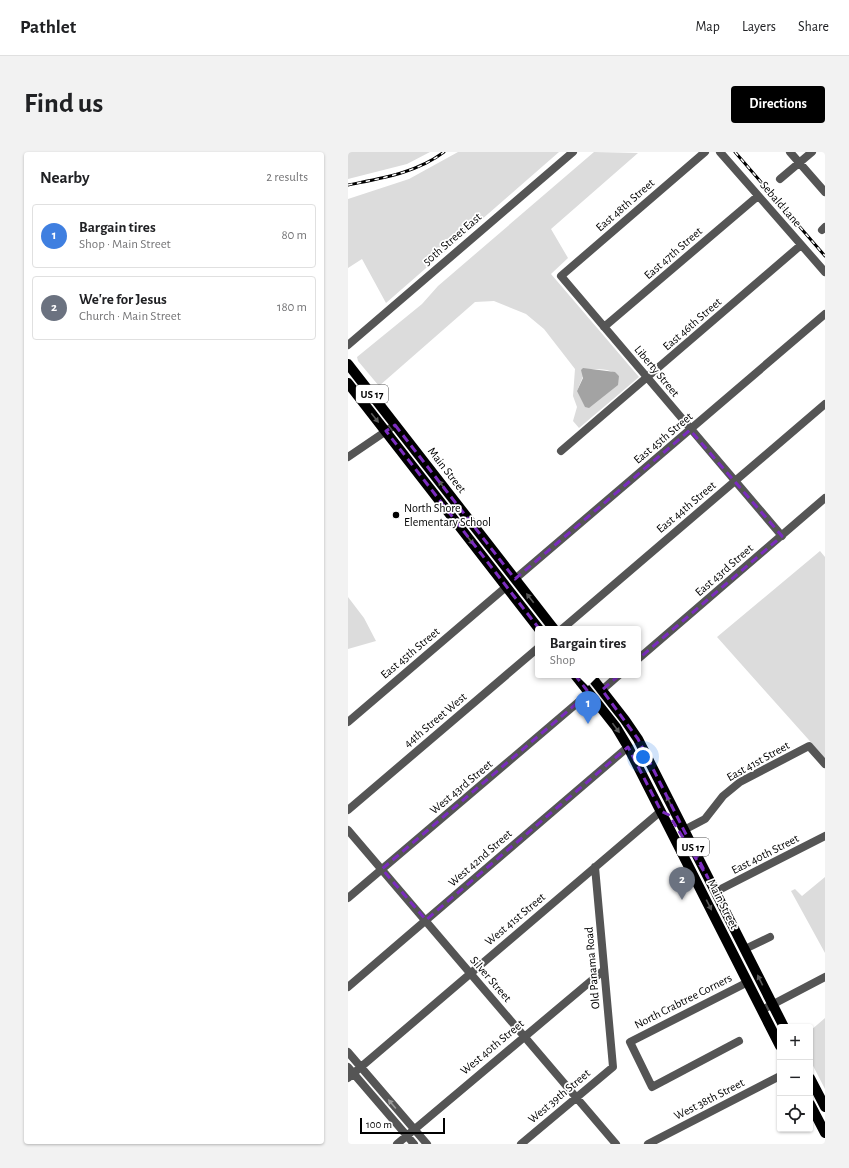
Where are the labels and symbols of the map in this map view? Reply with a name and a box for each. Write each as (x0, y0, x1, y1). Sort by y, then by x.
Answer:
street label: East 48th Street (593, 176, 657, 234)
street label: Sebald Lane (758, 179, 804, 229)
street label: 50th Street East (421, 210, 484, 267)
street label: East 47th Street (642, 225, 704, 281)
street label: East 46th Street (660, 295, 724, 352)
street label: Liberty Street (632, 343, 682, 400)
road number: US 17 (356, 385, 388, 403)
street label: East 45th Street (631, 410, 695, 466)
one-way arrow (371, 413, 380, 424)
street label: Main Street (426, 445, 469, 495)
one-way arrow (438, 479, 446, 490)
street label: East 44th Street (654, 479, 718, 535)
place label: North Shore Elementary School (404, 502, 491, 529)
marker: North Shore Elementary School (391, 510, 401, 520)
one-way arrow (465, 534, 474, 545)
street label: East 43rd Street (693, 542, 755, 598)
one-way arrow (526, 593, 535, 604)
street label: East 45th Street (378, 625, 442, 681)
street label: 44th Street West (401, 690, 469, 750)
pin: 1 (575, 691, 601, 724)
one-way arrow (612, 723, 620, 733)
street label: East 41st Street (725, 739, 792, 783)
your location (633, 747, 653, 767)
street label: West 43rd Street (428, 758, 494, 816)
one-way arrow (666, 796, 673, 807)
street label: West 42nd Street (446, 827, 514, 889)
street label: East 40th Street (729, 832, 801, 876)
road number: US 17 (677, 838, 709, 856)
pin: 2 (669, 867, 695, 900)
street label: Main Street (705, 877, 741, 931)
street label: West 41st Street (483, 890, 547, 947)
one-way arrow (706, 899, 712, 911)
street label: Old Panama Road (582, 926, 602, 1010)
street label: Silver Street (468, 954, 514, 1004)
street label: North Crabtree Corners (632, 971, 734, 1031)
one-way arrow (757, 974, 763, 985)
street label: West 40th Street (458, 1017, 526, 1077)
street label: West 39th Street (526, 1067, 592, 1125)
street label: West 38th Street (672, 1076, 746, 1122)
one-way arrow (388, 1098, 397, 1109)
scale bar (360, 1116, 445, 1135)

